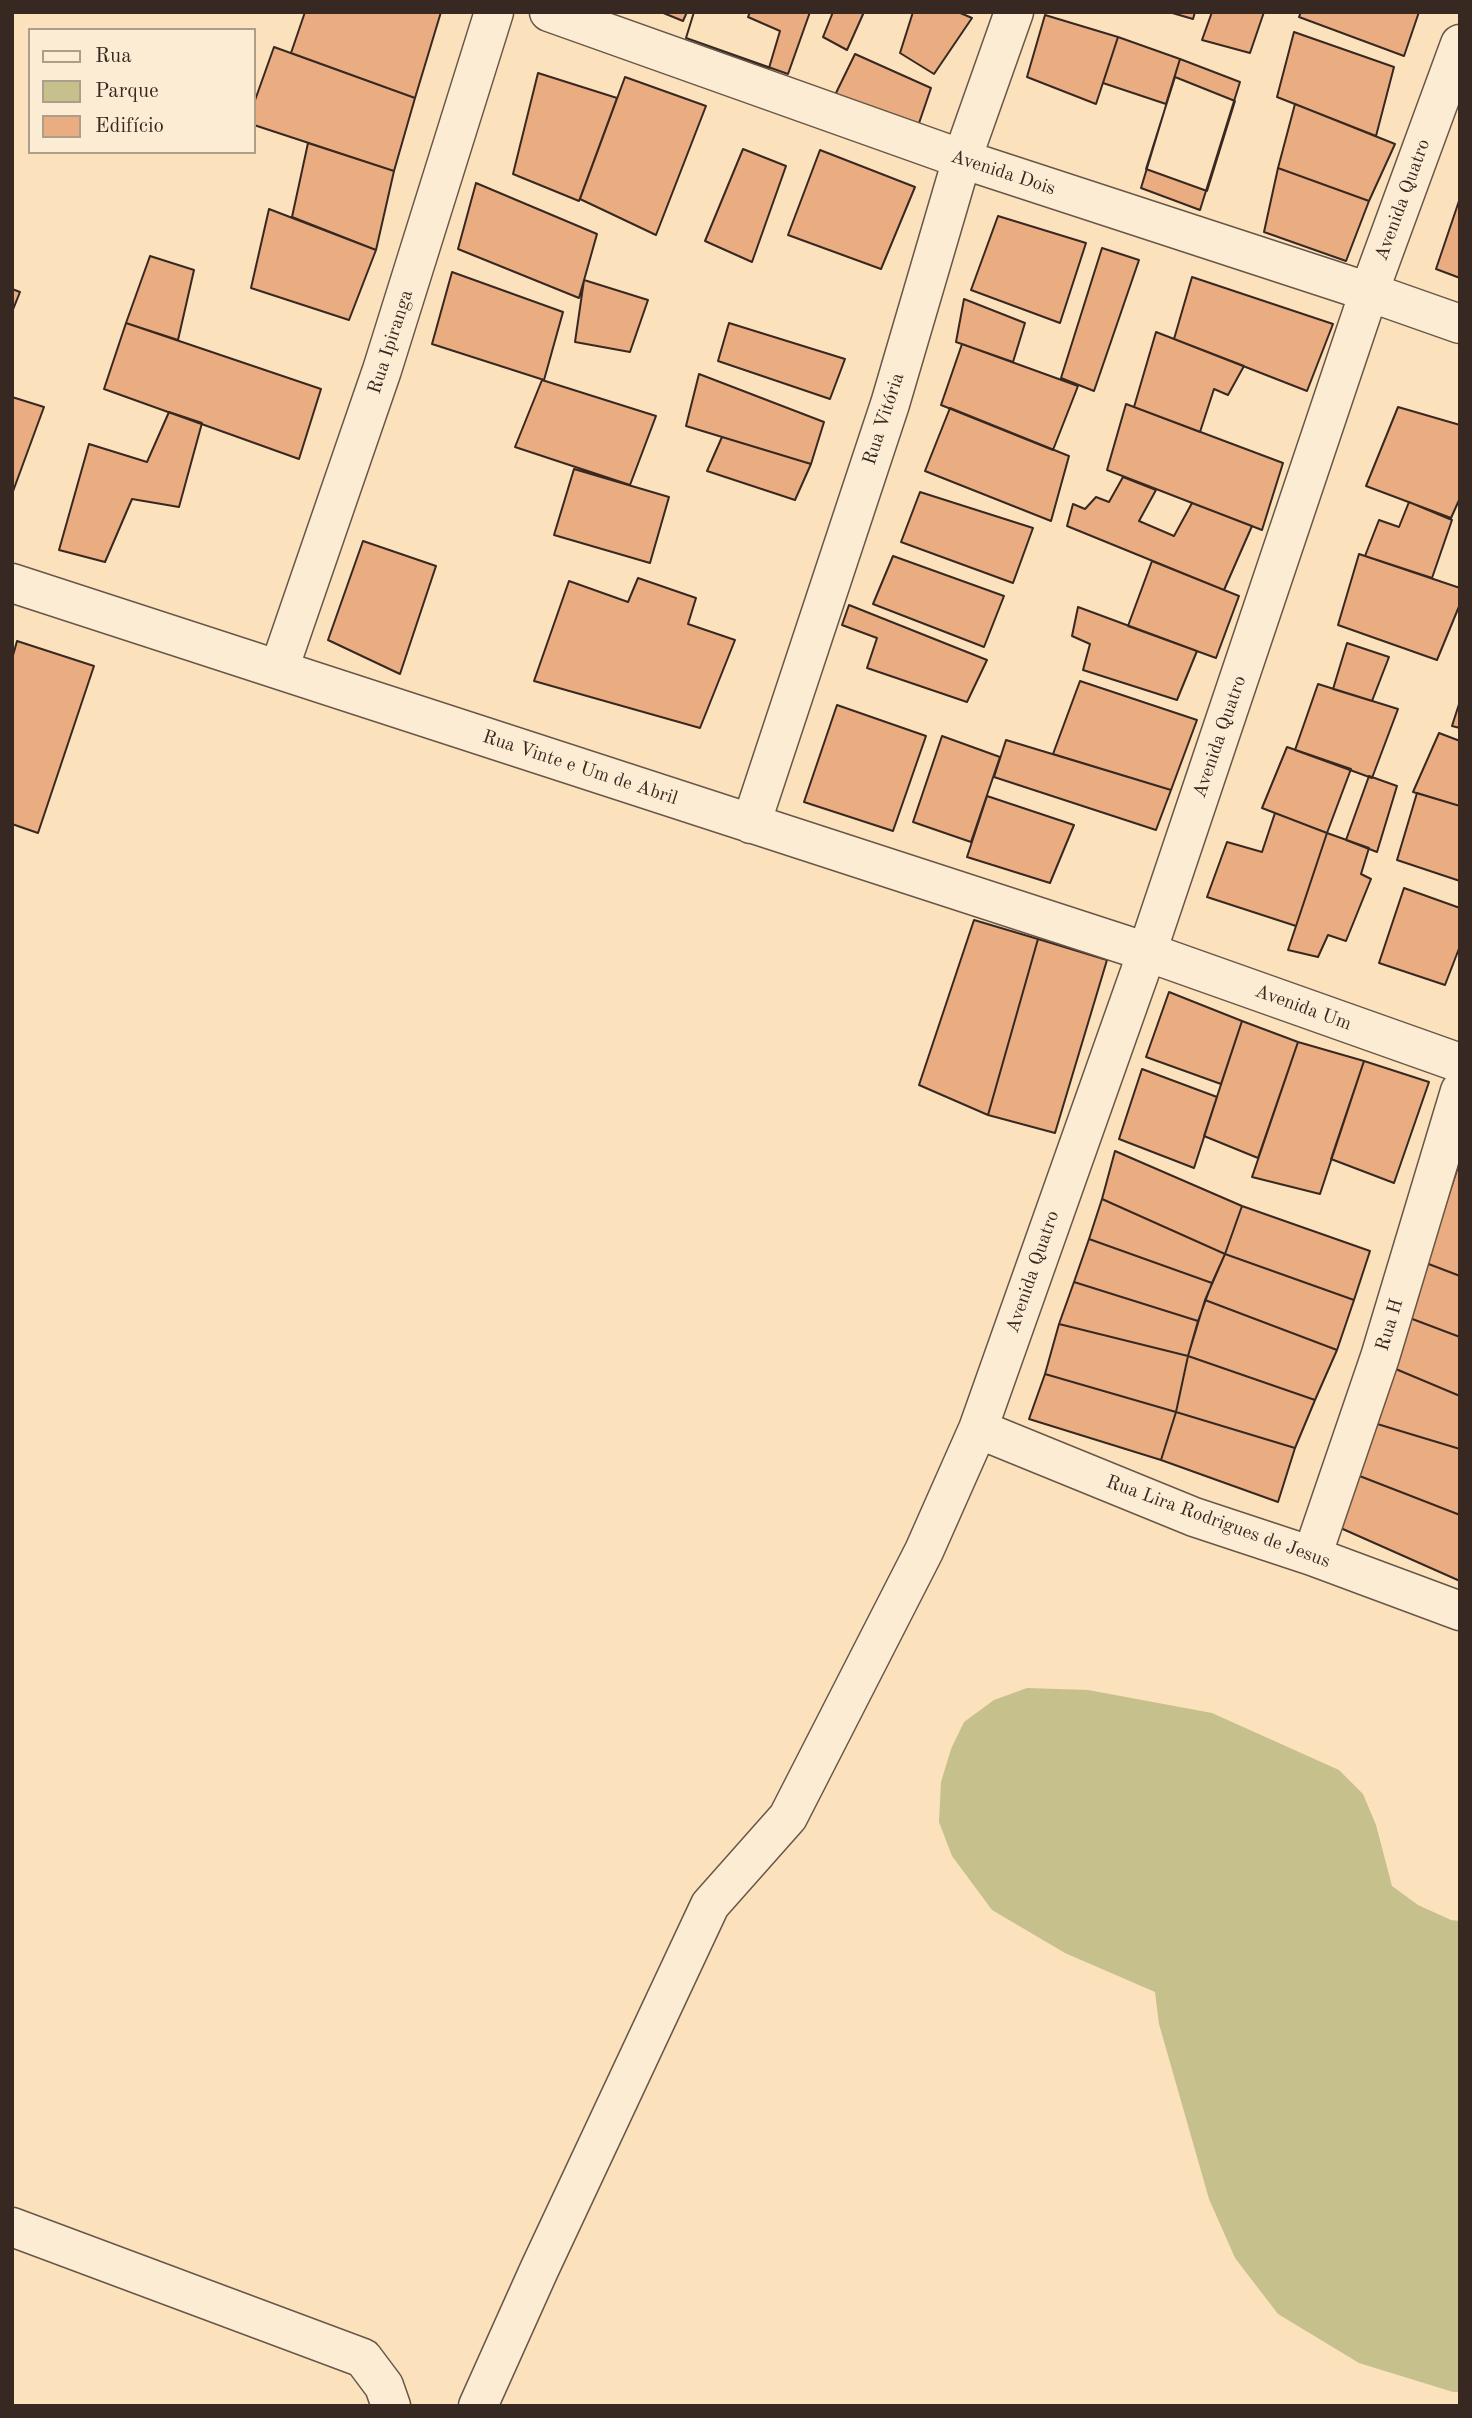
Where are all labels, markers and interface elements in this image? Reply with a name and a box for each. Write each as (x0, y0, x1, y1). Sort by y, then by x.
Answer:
legend (28, 28, 256, 154)
text: Rua (95, 46, 132, 67)
text: Parque (95, 81, 159, 102)
text: Edifício (95, 116, 164, 137)
street label: Avenida Quatro (1370, 136, 1436, 264)
street label: Avenida Dois (948, 145, 1058, 201)
street label: Rua Ipiranga (363, 287, 419, 397)
street label: Rua Vitória (858, 370, 910, 468)
street label: Avenida Quatro (1188, 673, 1252, 801)
street label: Rua Vinte e Um de Abril (479, 726, 681, 810)
street label: Avenida Um (1252, 980, 1354, 1036)
street label: Avenida Quatro (1001, 1208, 1065, 1336)
street label: Rua H (1371, 1296, 1409, 1354)
street label: Rua Lira Rodrigues de Jesus (1103, 1471, 1333, 1573)

